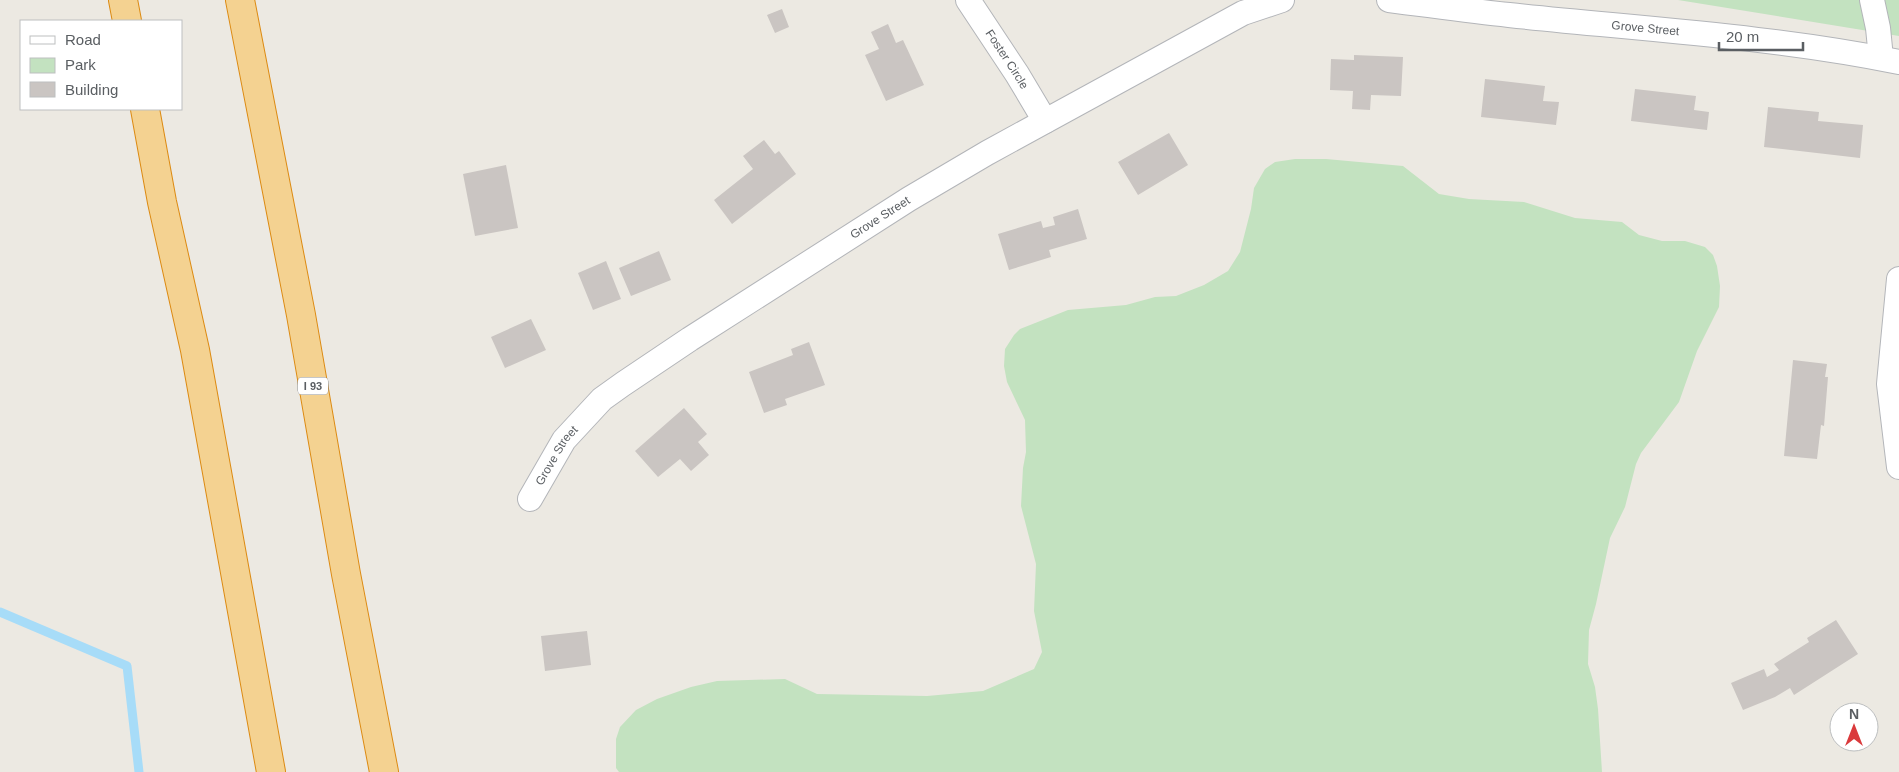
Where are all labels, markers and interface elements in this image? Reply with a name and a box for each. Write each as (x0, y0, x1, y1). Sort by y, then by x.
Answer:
street label: Grove Street (1611, 18, 1681, 39)
legend (20, 20, 182, 110)
scale bar (1719, 20, 1803, 52)
street label: Foster Circle (983, 27, 1032, 92)
text: 20 m (1726, 28, 1759, 45)
text: Road (65, 31, 101, 48)
text: Park (65, 56, 96, 73)
text: Building (65, 81, 118, 98)
street label: Grove Street (848, 193, 913, 242)
road number: I 93 (298, 378, 328, 394)
street label: Grove Street (532, 422, 581, 488)
north arrow (1829, 702, 1879, 752)
text: N (1849, 706, 1859, 722)

